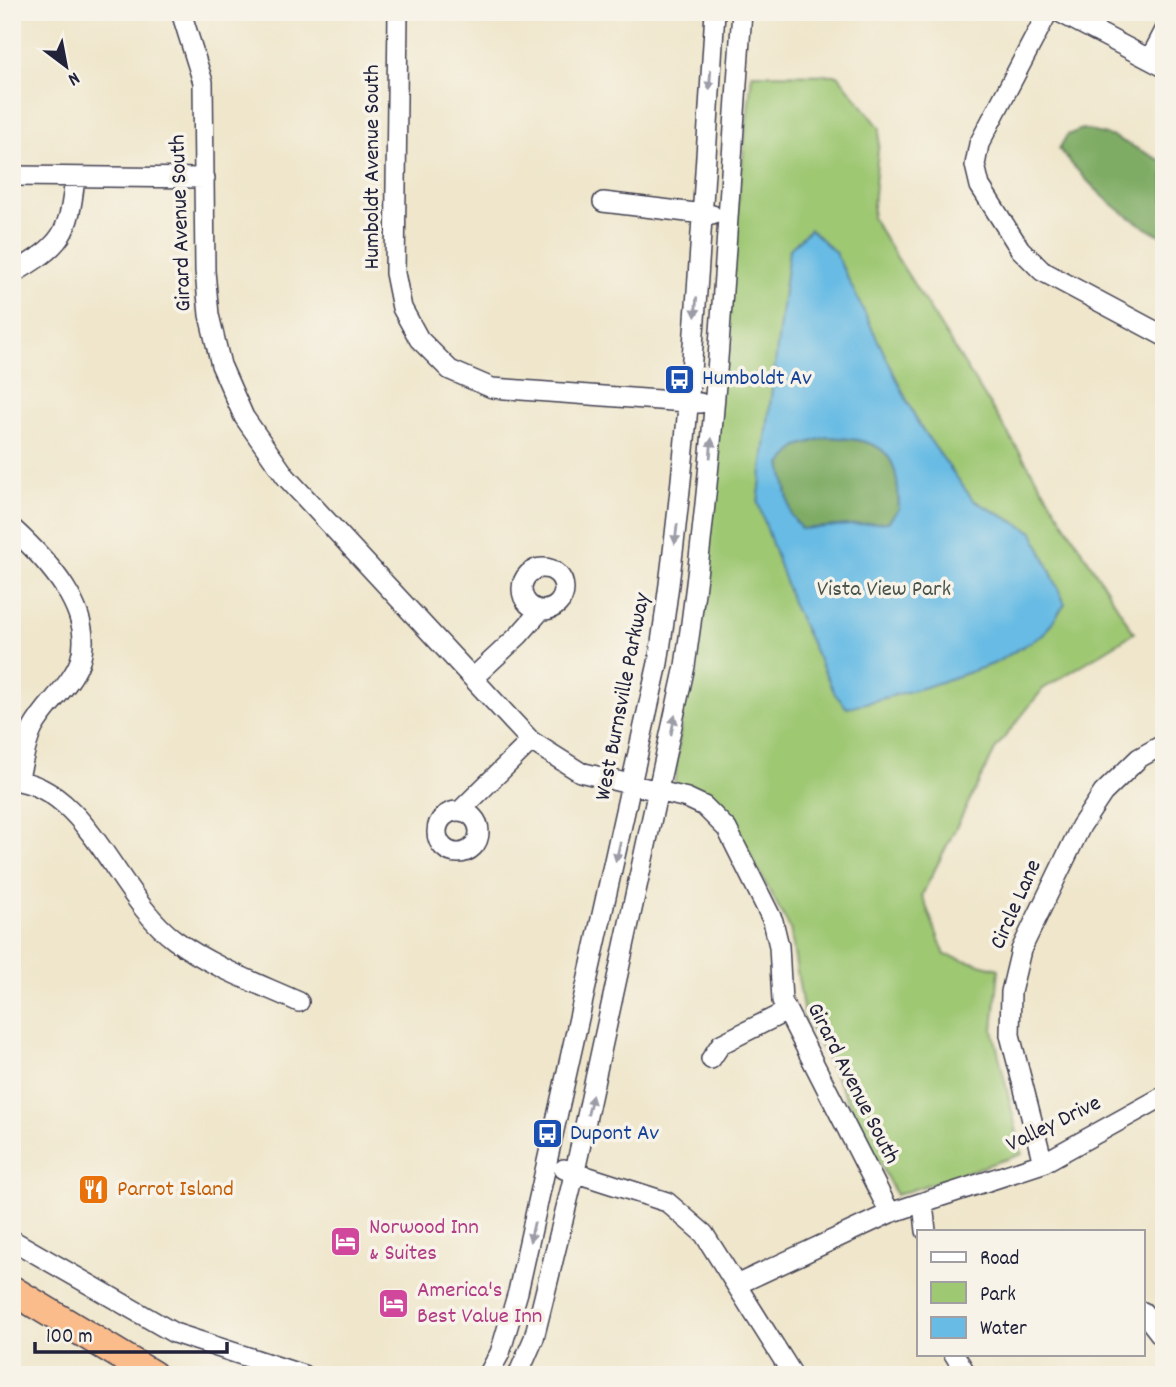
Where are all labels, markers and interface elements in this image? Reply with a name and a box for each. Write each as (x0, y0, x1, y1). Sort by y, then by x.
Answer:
north arrow (32, 32, 102, 102)
text: N (62, 64, 84, 91)
street label: Humboldt Avenue South (357, 64, 390, 270)
one-way arrow (705, 70, 716, 92)
street label: Girard Avenue South (162, 134, 202, 312)
one-way arrow (690, 297, 701, 319)
bus stop icon: Humboldt Av (662, 362, 696, 396)
place label: Humboldt Av (702, 363, 812, 396)
one-way arrow (706, 437, 717, 459)
one-way arrow (671, 523, 682, 545)
park label: Vista View Park (817, 574, 951, 607)
street label: West Burnsville Parkway (588, 590, 660, 804)
one-way arrow (667, 714, 678, 736)
one-way arrow (612, 841, 623, 863)
street label: Circle Lane (983, 855, 1051, 955)
street label: Girard Avenue South (797, 998, 907, 1170)
street label: Valley Drive (1001, 1088, 1107, 1162)
one-way arrow (584, 1094, 595, 1116)
bus stop icon: Dupont Av (530, 1117, 564, 1151)
place label: Dupont Av (570, 1118, 660, 1151)
restaurant icon: Parrot Island (77, 1173, 111, 1207)
place label: Parrot Island (117, 1174, 234, 1207)
place label: Norwood Inn & Suites (369, 1212, 479, 1271)
one-way arrow (527, 1221, 538, 1243)
hotel icon: Norwood Inn & Suites (329, 1224, 363, 1258)
legend (917, 1230, 1144, 1356)
text: Road (980, 1245, 1019, 1275)
place label: America's Best Value Inn (417, 1275, 542, 1334)
text: Park (980, 1281, 1016, 1311)
hotel icon: America's Best Value Inn (377, 1287, 411, 1321)
scale bar (35, 1310, 228, 1354)
text: Water (980, 1315, 1027, 1345)
text: 100 m (46, 1323, 93, 1353)

